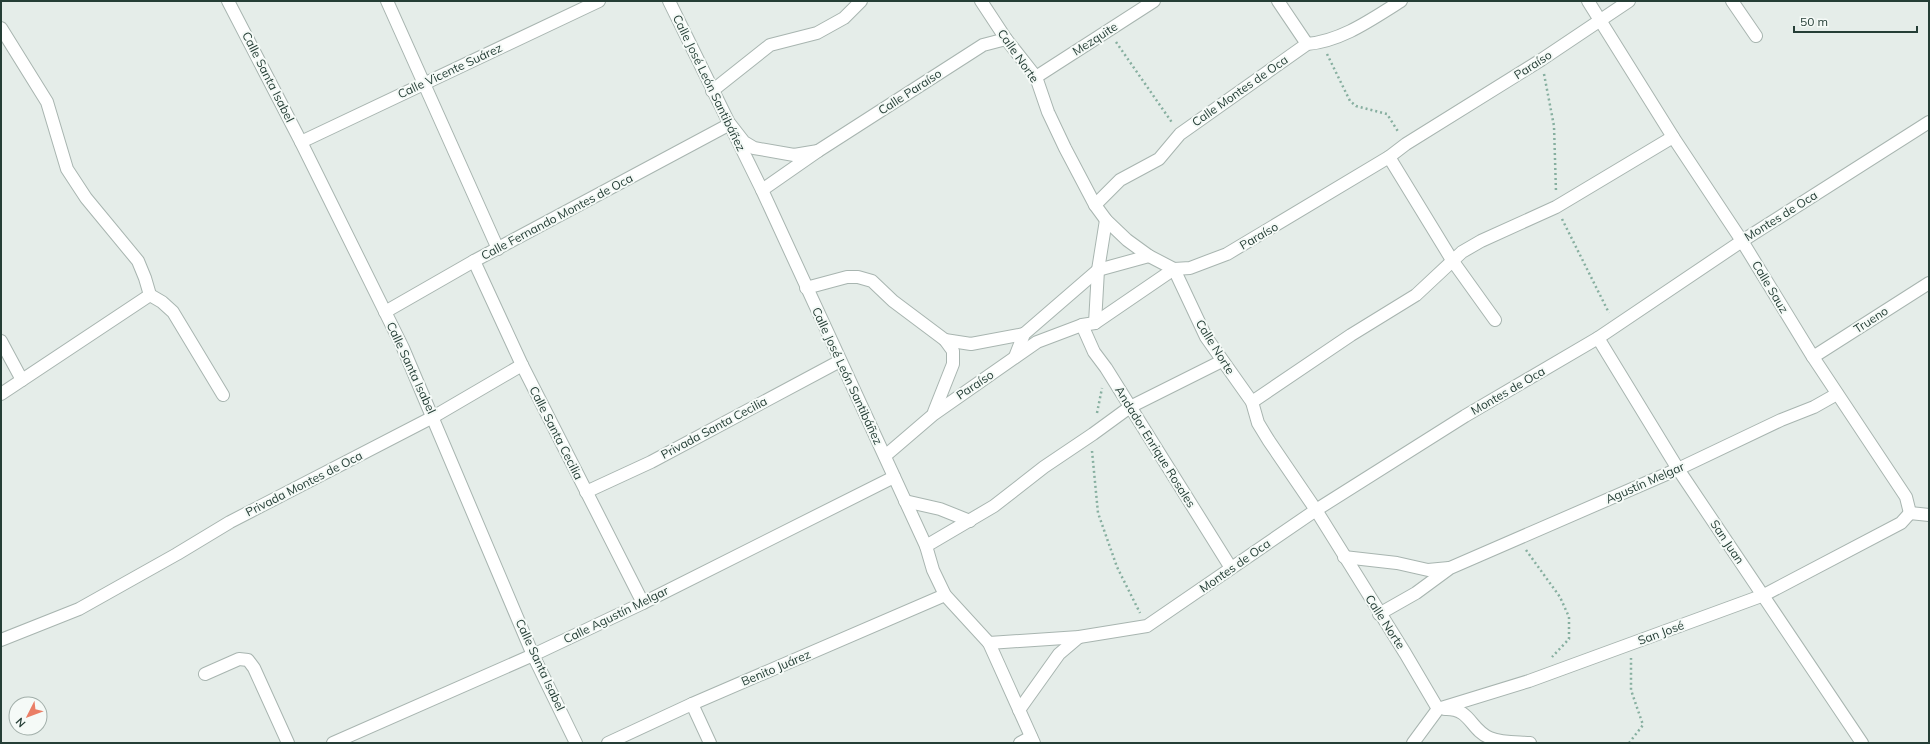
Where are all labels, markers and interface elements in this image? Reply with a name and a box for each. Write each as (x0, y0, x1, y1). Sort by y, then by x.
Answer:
scale bar (1794, 8, 1917, 34)
street label: Calle José León Santibáñez (670, 12, 749, 153)
text: 50 m (1800, 14, 1828, 29)
street label: Mezquite (1069, 19, 1120, 59)
street label: Calle Norte (995, 26, 1042, 85)
street label: Calle Santa Isabel (239, 29, 298, 125)
street label: Calle Vicente Suárez (395, 40, 504, 101)
street label: Paraíso (1511, 47, 1554, 82)
street label: Calle Montes de Oca (1189, 52, 1291, 129)
street label: Calle Paraíso (875, 65, 944, 118)
street label: Calle Fernando Montes de Oca (478, 170, 635, 263)
street label: Montes de Oca (1742, 187, 1820, 244)
street label: Paraíso (1237, 219, 1281, 253)
street label: Calle Sauz (1749, 258, 1792, 316)
street label: Trueno (1851, 303, 1891, 336)
street label: Calle José León Santibáñez (809, 305, 886, 447)
street label: Calle Norte (1193, 317, 1238, 377)
street label: Calle Santa Isabel (384, 319, 439, 416)
street label: Montes de Oca (1468, 363, 1548, 418)
street label: Paraíso (953, 367, 996, 403)
street label: Andador Enrique Rosales (1112, 383, 1199, 510)
street label: Calle Santa Cecilia (526, 384, 586, 482)
street label: Privada Santa Cecilia (658, 393, 769, 462)
street label: Privada Montes de Oca (243, 448, 365, 520)
street label: Agustín Melgar (1603, 458, 1687, 507)
street label: San Juan (1707, 517, 1748, 567)
street label: Montes de Oca (1196, 536, 1273, 596)
street label: Calle Agustín Melgar (561, 582, 671, 647)
street label: Calle Norte (1362, 592, 1409, 652)
street label: Calle Santa Isabel (513, 616, 568, 713)
street label: San José (1636, 617, 1686, 648)
street label: Benito Juárez (739, 646, 813, 689)
north arrow (8, 696, 48, 736)
text: N (13, 715, 29, 730)

